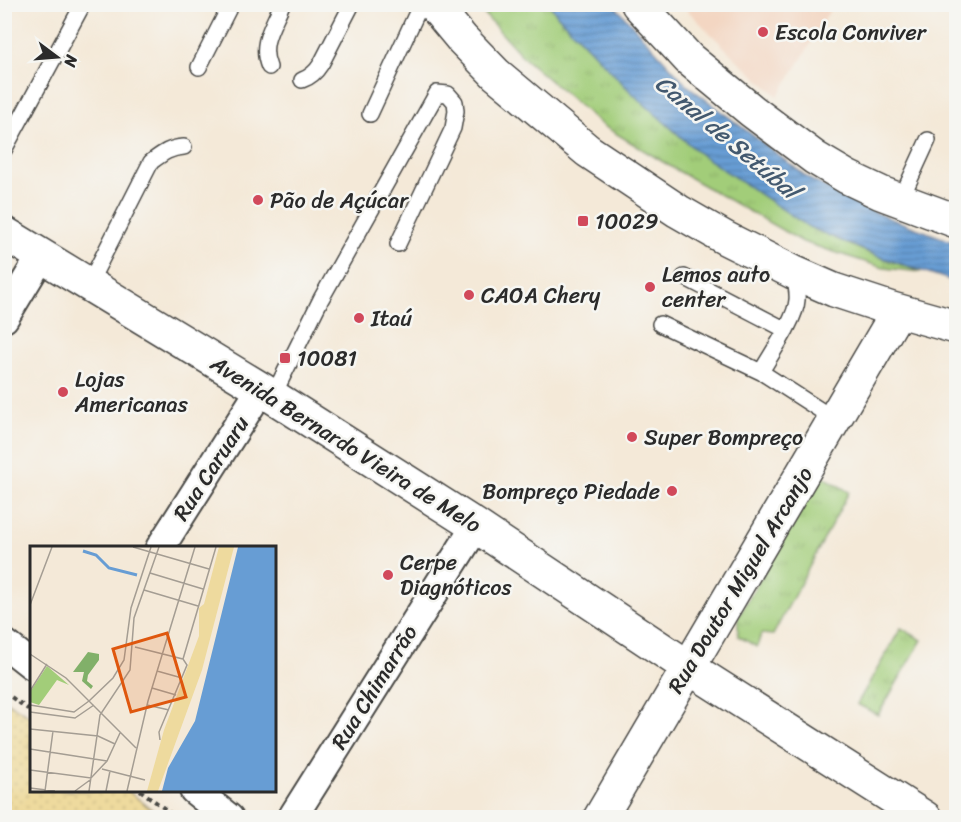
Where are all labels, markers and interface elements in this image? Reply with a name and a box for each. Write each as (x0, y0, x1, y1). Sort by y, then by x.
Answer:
place label: Escola Conviver (775, 13, 928, 52)
marker: Escola Conviver (756, 25, 770, 39)
north arrow (27, 27, 87, 87)
text: N (55, 51, 87, 71)
water label: Canal de Setúbal (645, 64, 813, 214)
place label: Pão de Açúcar (270, 181, 409, 220)
marker: Pão de Açúcar (251, 193, 265, 207)
place label: 10029 (595, 202, 658, 241)
marker: 10029 (576, 214, 590, 228)
place label: Lemos auto center (662, 255, 770, 319)
place label: CAOA Chery (481, 276, 601, 315)
marker: Lemos auto center (643, 280, 657, 294)
marker: CAOA Chery (462, 288, 476, 302)
place label: Itaú (370, 299, 412, 338)
marker: Itaú (352, 311, 366, 325)
place label: 10081 (297, 339, 357, 378)
street label: Avenida Bernardo Vieira de Melo (202, 344, 489, 544)
marker: 10081 (278, 351, 292, 365)
place label: Lojas Americanas (74, 360, 189, 424)
marker: Lojas Americanas (56, 385, 70, 399)
street label: Rua Caruaru (162, 407, 260, 529)
place label: Super Bompreço (644, 418, 803, 457)
marker: Super Bompreço (625, 430, 639, 444)
street label: Rua Doutor Miguel Arcanjo (657, 459, 823, 701)
place label: Bompreço Piedade (482, 472, 660, 511)
marker: Bompreço Piedade (665, 484, 679, 498)
place label: Cerpe Diagnóticos (400, 543, 513, 607)
inset map (30, 546, 276, 792)
marker: Cerpe Diagnóticos (381, 568, 395, 582)
street label: Rua Chimarrão (320, 617, 428, 757)

